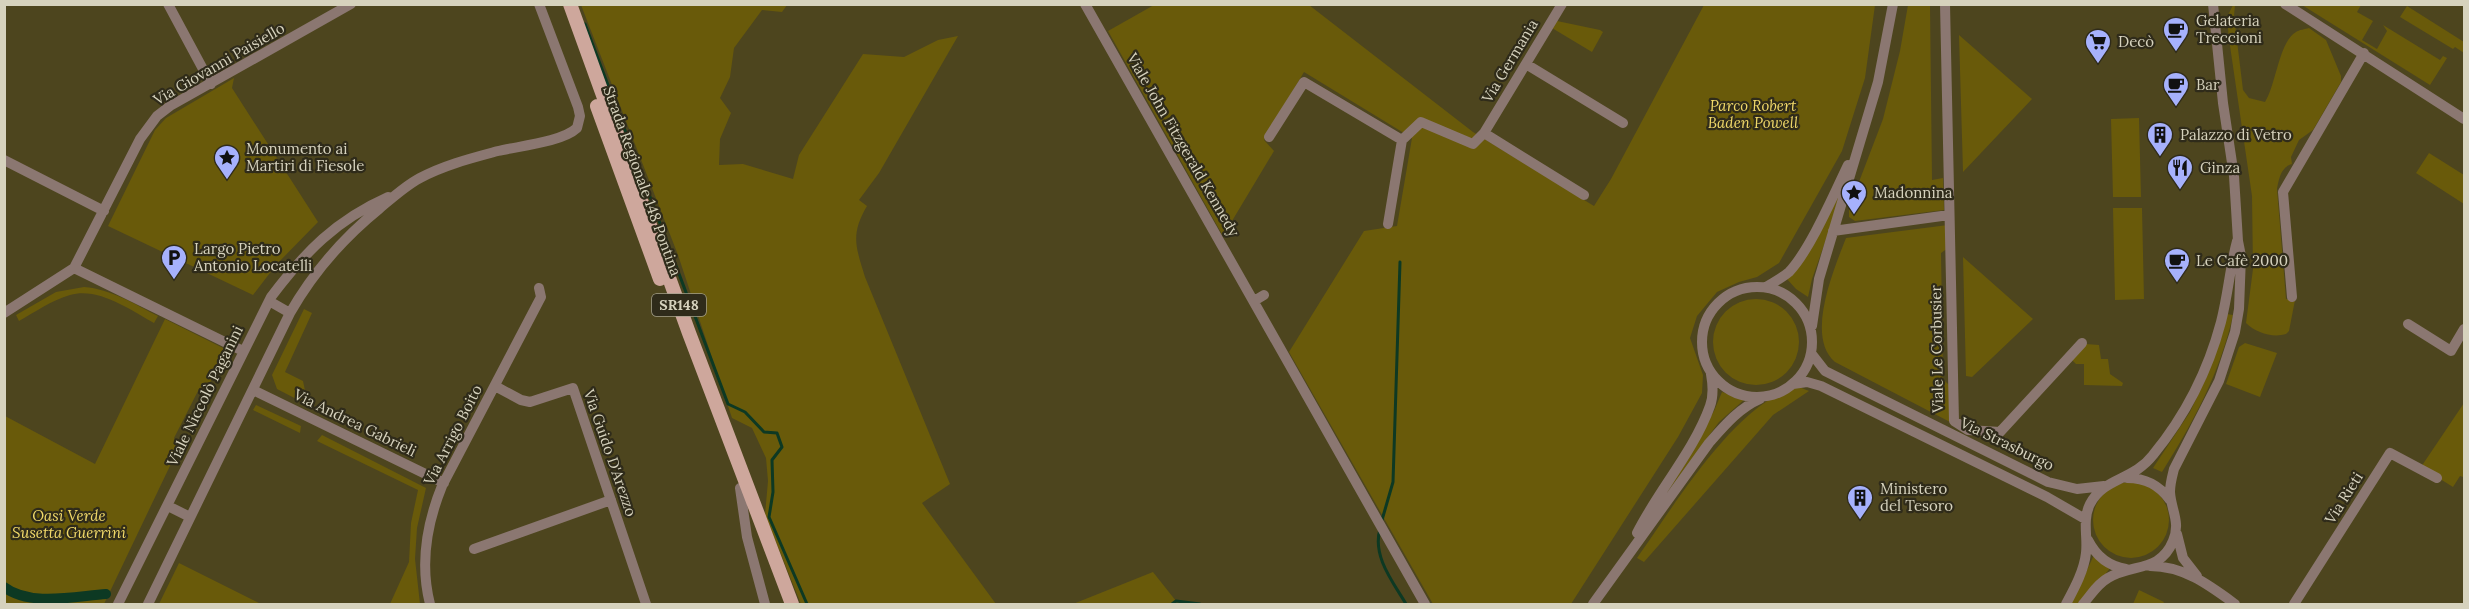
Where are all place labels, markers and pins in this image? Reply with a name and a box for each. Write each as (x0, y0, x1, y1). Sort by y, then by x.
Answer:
place label: Gelateria Treccioni (2196, 11, 2262, 47)
cafe icon: Gelateria Treccioni (2161, 15, 2191, 53)
supermarket icon: Decò (2083, 27, 2113, 65)
place label: Decò (2118, 32, 2154, 51)
cafe icon: Bar (2161, 70, 2191, 108)
place label: Bar (2196, 75, 2220, 94)
building icon: Palazzo di Vetro (2145, 120, 2175, 158)
place label: Palazzo di Vetro (2180, 125, 2292, 144)
place label: Monumento ai Martiri di Fiesole (246, 139, 364, 175)
place icon: Monumento ai Martiri di Fiesole (212, 143, 242, 181)
restaurant icon: Ginza (2165, 153, 2195, 191)
place label: Ginza (2200, 158, 2240, 177)
place icon: Madonnina (1839, 178, 1869, 216)
place label: Madonnina (1874, 183, 1953, 202)
place label: Largo Pietro Antonio Locatelli (193, 239, 312, 275)
parking icon: Largo Pietro Antonio Locatelli (159, 243, 189, 281)
cafe icon: Le Cafè 2000 (2162, 246, 2192, 284)
place label: Le Cafè 2000 (2196, 251, 2288, 270)
place label: Ministero del Tesoro (1880, 479, 1953, 515)
building icon: Ministero del Tesoro (1845, 483, 1875, 521)

